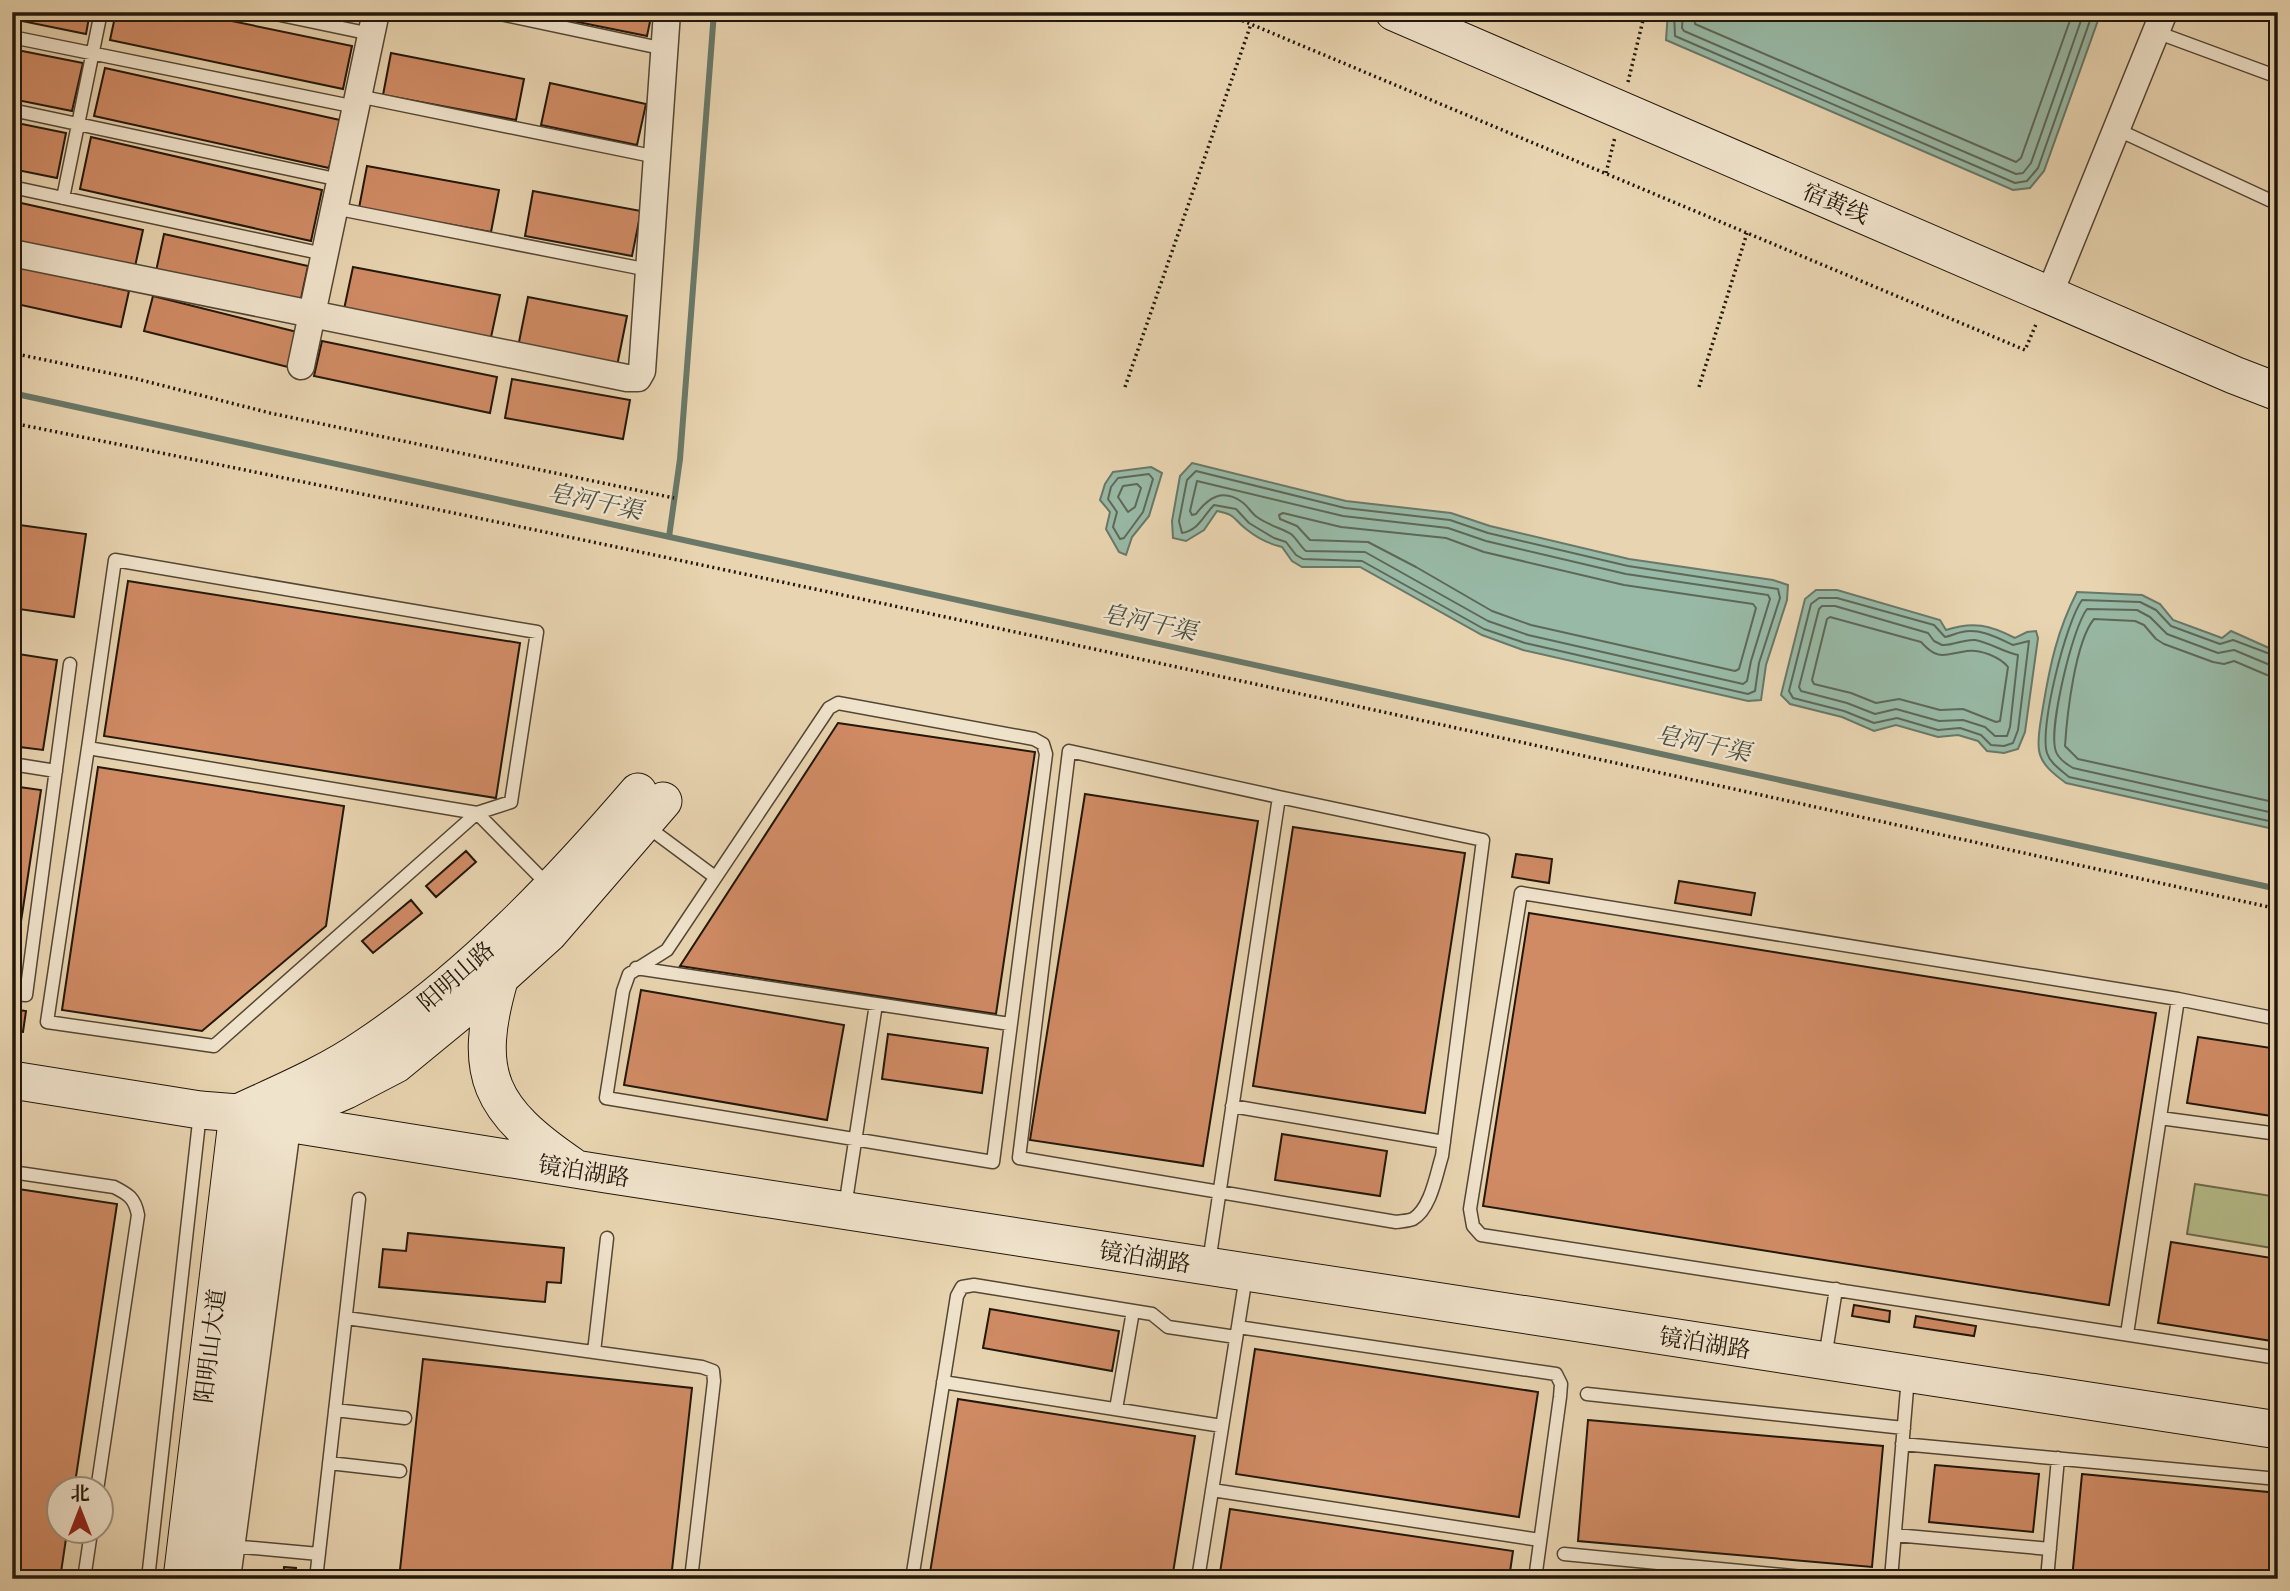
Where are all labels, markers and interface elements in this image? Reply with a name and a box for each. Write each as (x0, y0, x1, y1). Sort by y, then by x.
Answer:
street label: 宿黄线 (1799, 177, 1873, 229)
water label: 皂河干渠 (545, 477, 648, 526)
water label: 皂河干渠 (1099, 598, 1202, 647)
water label: 皂河干渠 (1653, 719, 1756, 768)
street label: 阳明山路 (412, 935, 500, 1017)
street label: 镜泊湖路 (536, 1150, 632, 1192)
street label: 镜泊湖路 (1097, 1236, 1193, 1278)
street label: 阳明山大道 (189, 1287, 231, 1405)
street label: 镜泊湖路 (1657, 1322, 1753, 1364)
north arrow (46, 1476, 116, 1546)
text: 北 (70, 1482, 90, 1505)

